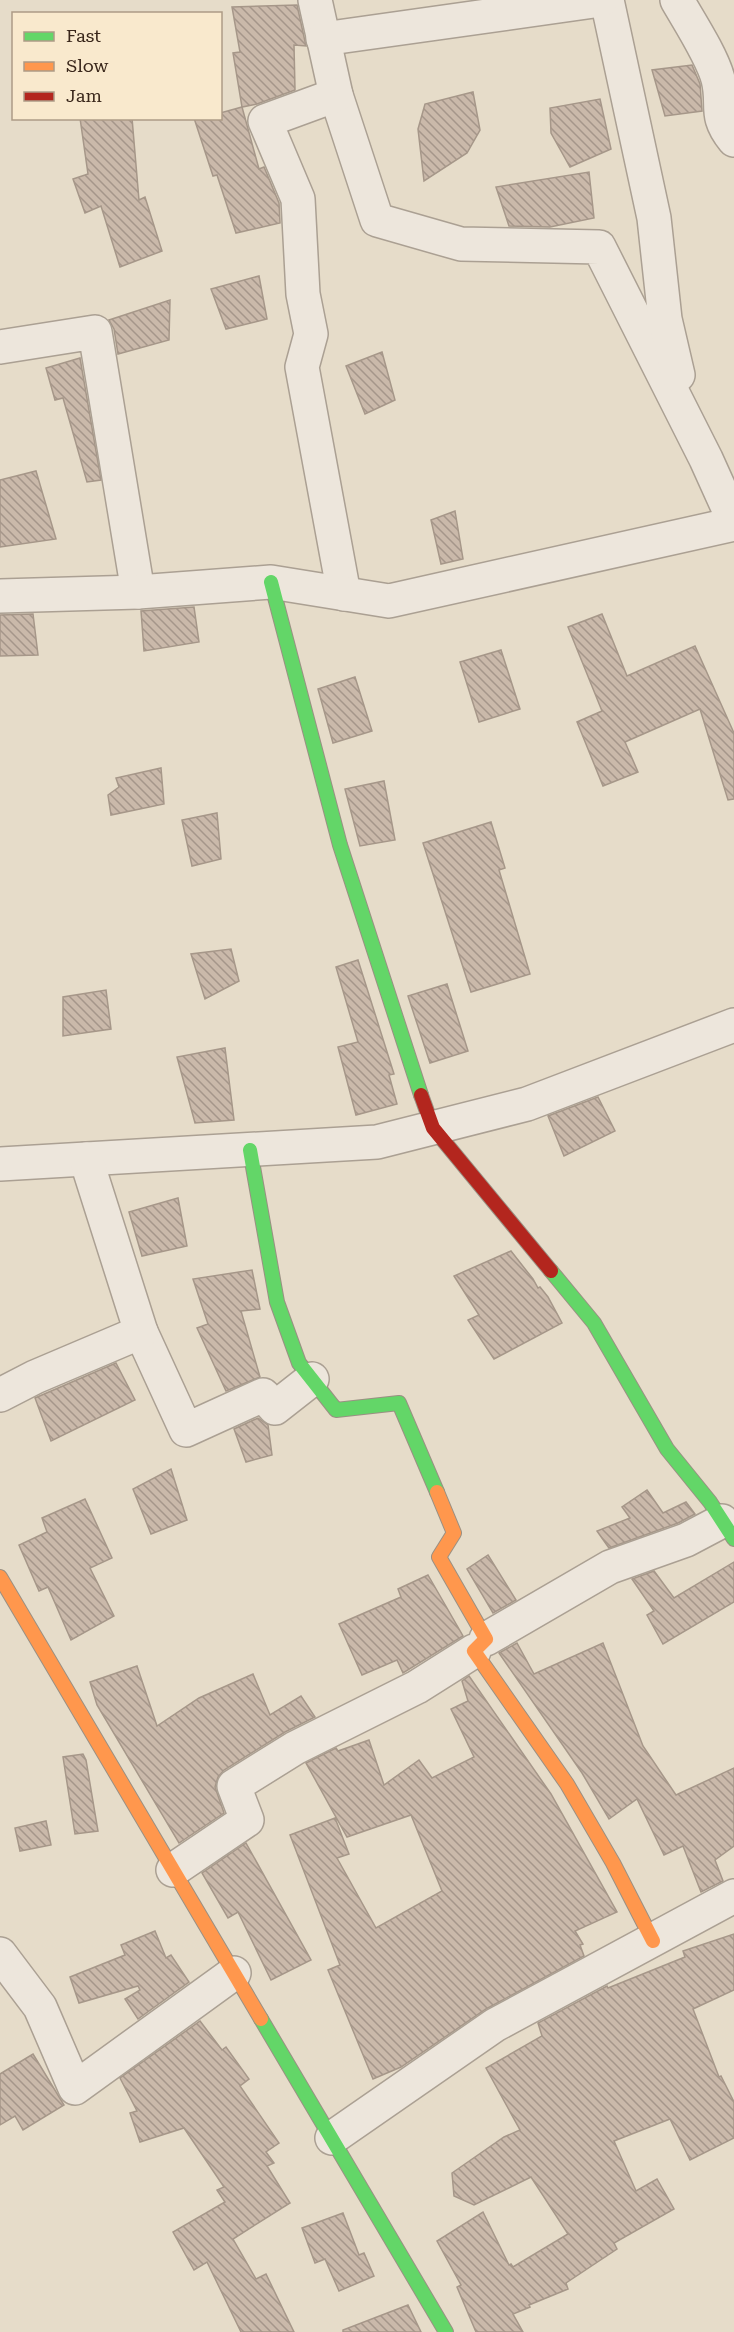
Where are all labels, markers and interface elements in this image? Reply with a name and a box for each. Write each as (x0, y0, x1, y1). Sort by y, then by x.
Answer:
legend (12, 12, 222, 120)
text: Fast (66, 25, 101, 46)
text: Slow (66, 55, 108, 76)
text: Jam (66, 85, 102, 106)

